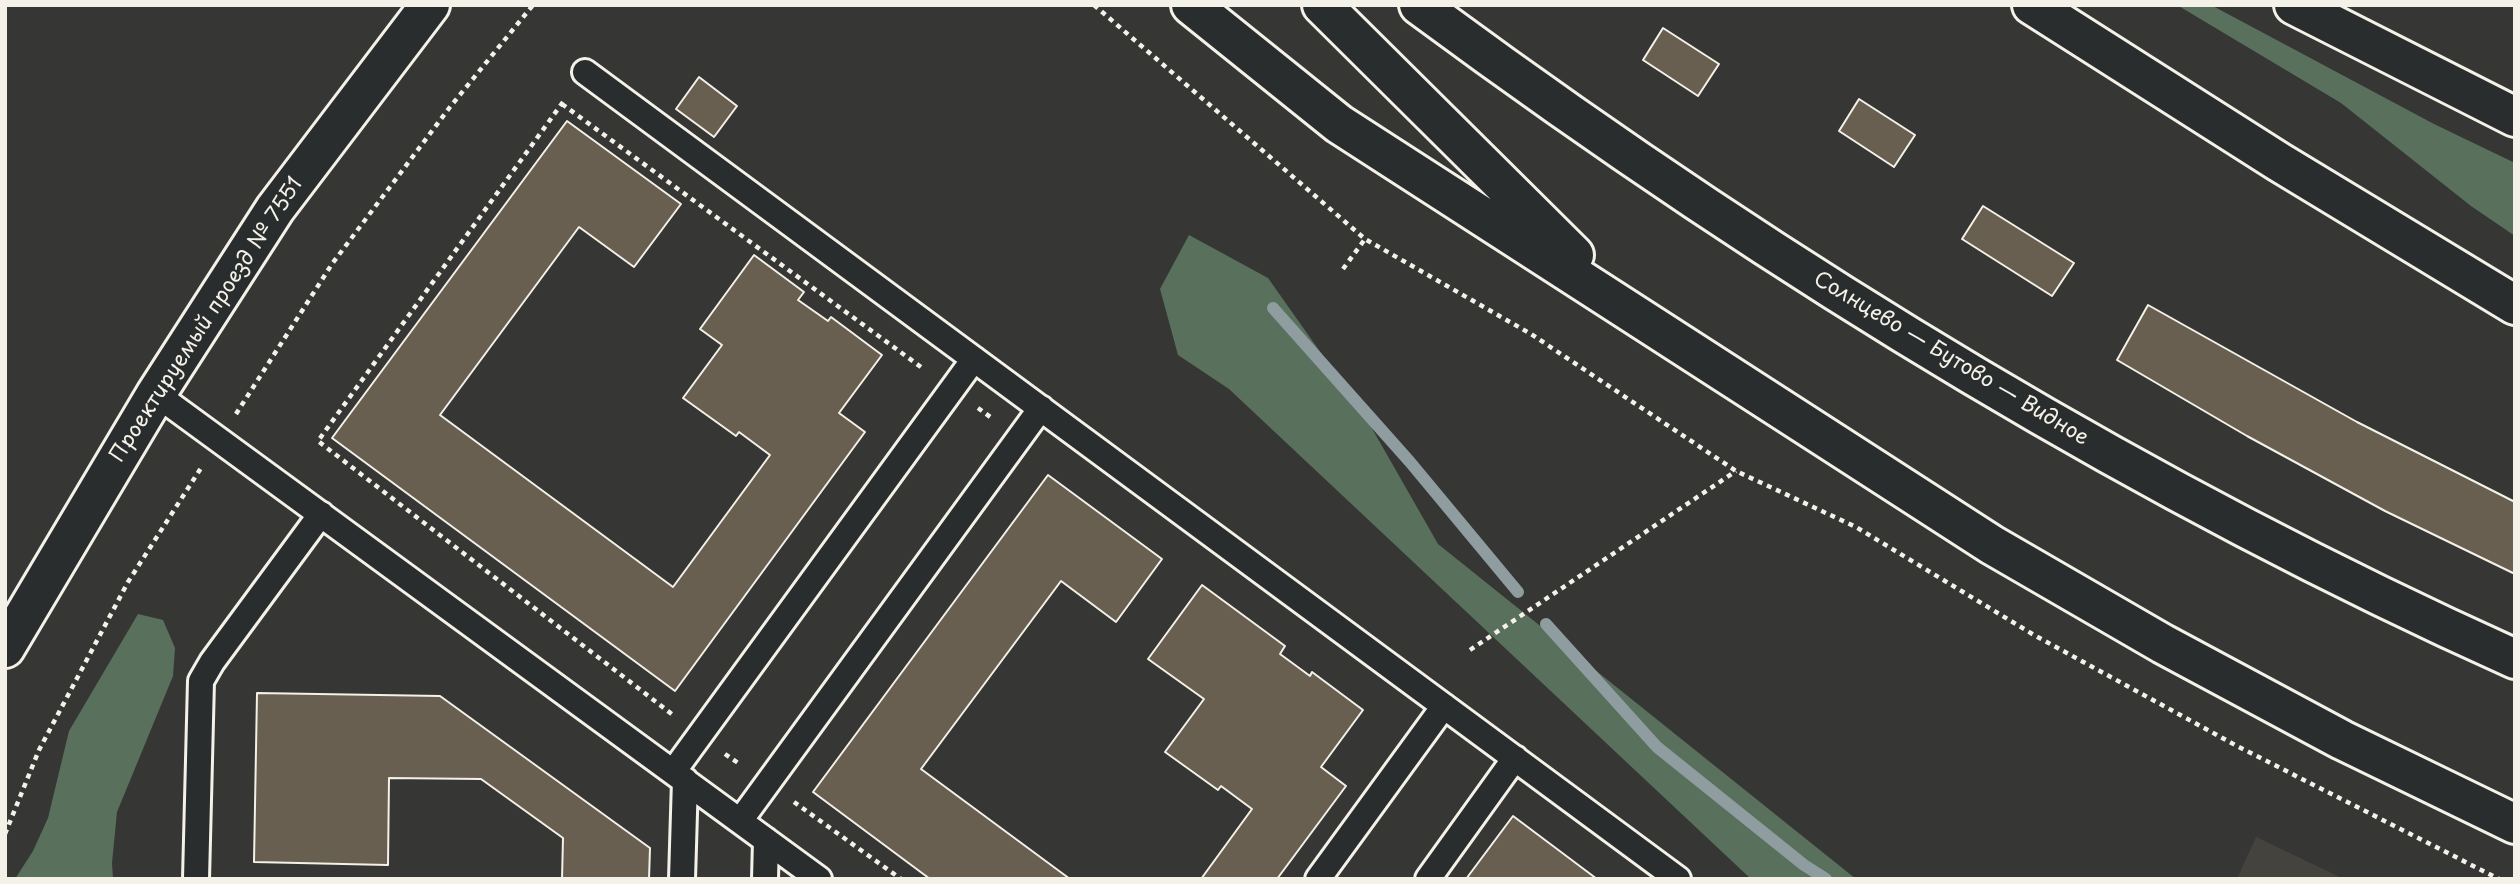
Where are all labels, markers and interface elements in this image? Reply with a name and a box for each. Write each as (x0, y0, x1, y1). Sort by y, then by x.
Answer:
street label: Проектируемый проезд № 7551 (105, 173, 309, 467)
street label: Солнцево — Бутово — Видное (1809, 267, 2093, 451)

